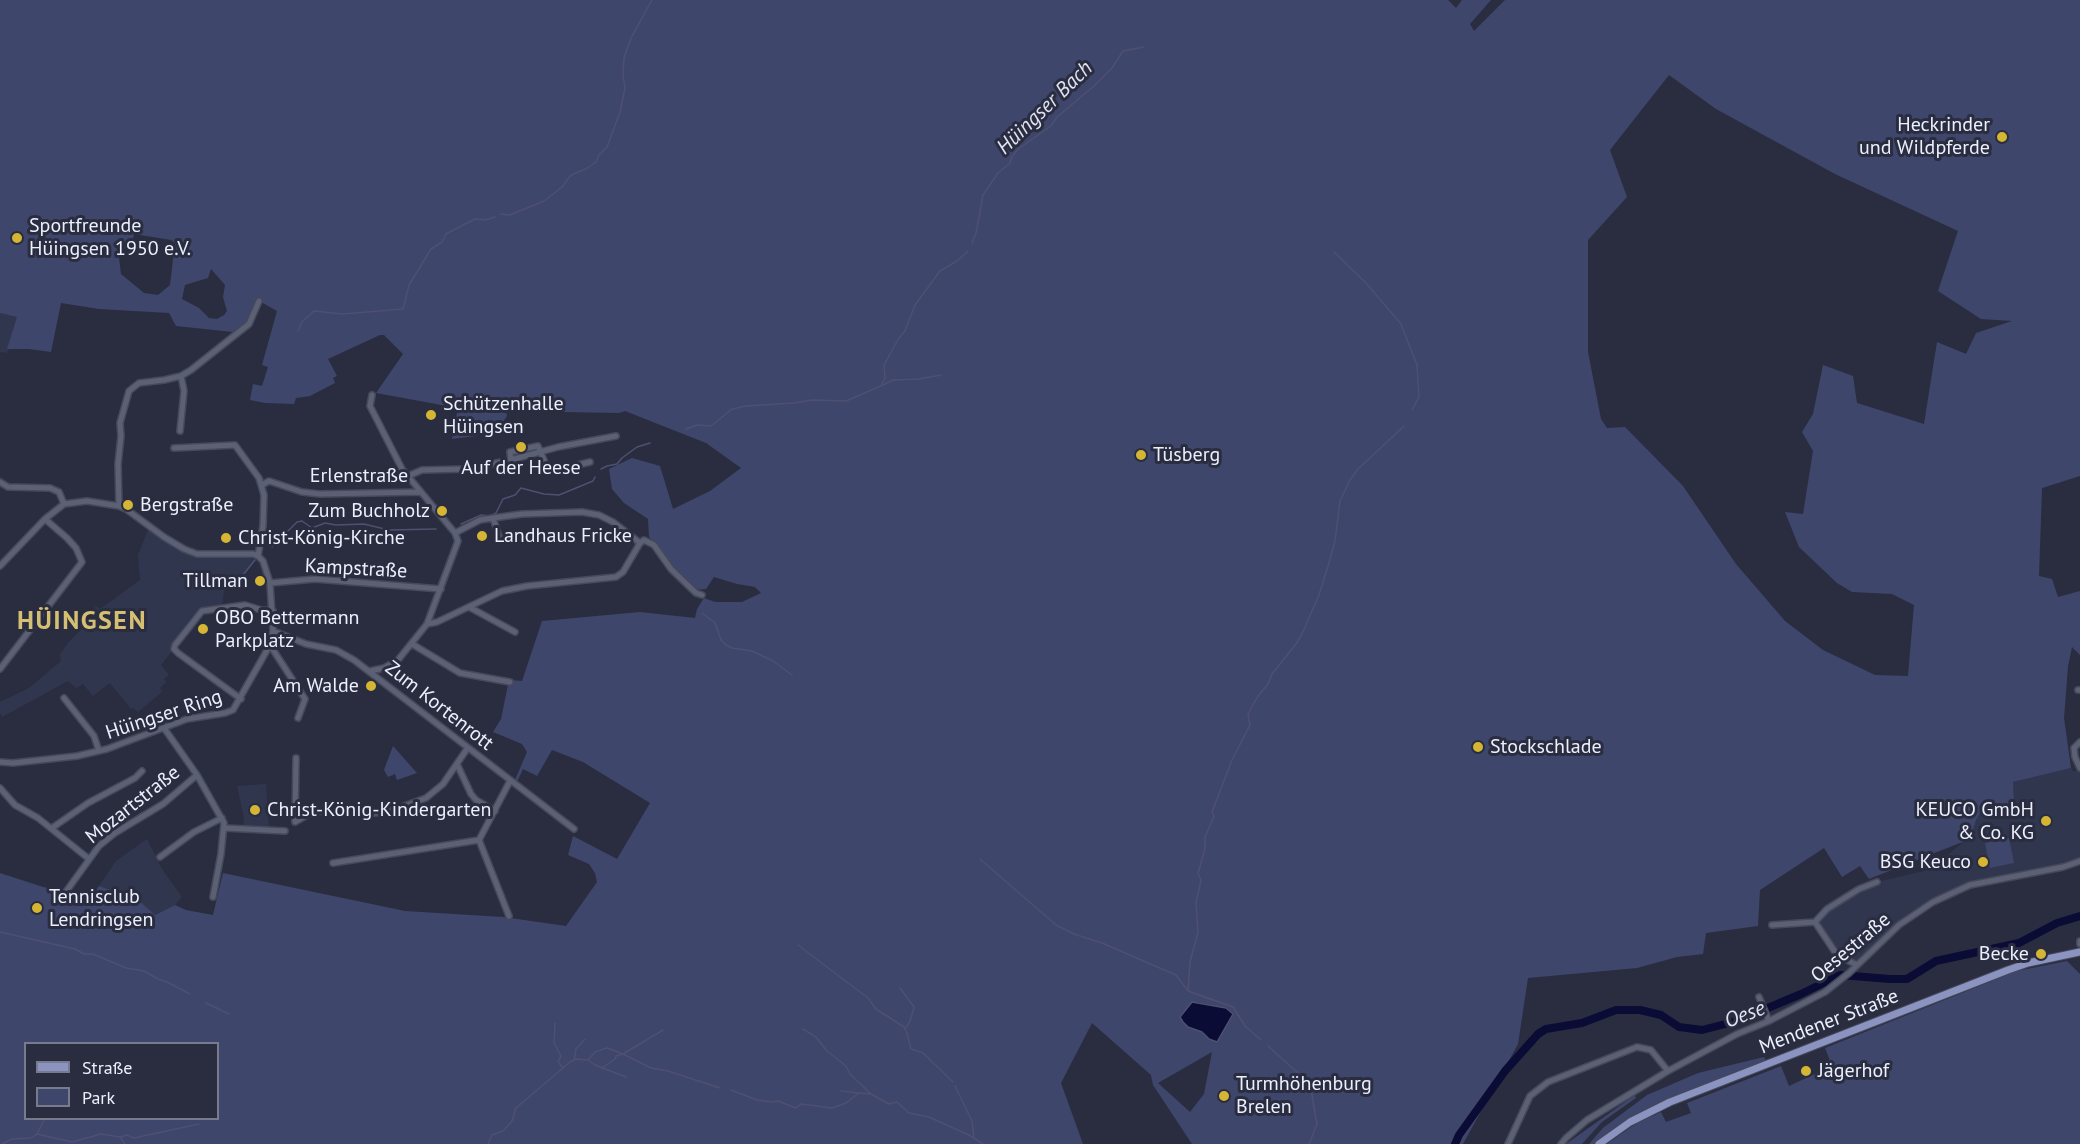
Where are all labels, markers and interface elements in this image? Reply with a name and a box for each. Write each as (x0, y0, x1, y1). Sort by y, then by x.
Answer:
water label: Hüingser Bach (992, 56, 1098, 160)
place label: Heckrinder und Wildpferde (1859, 113, 1990, 160)
marker: Heckrinder und Wildpferde (1995, 130, 2009, 144)
place label: Sportfreunde Hüingsen 1950 e.V. (29, 214, 191, 261)
marker: Sportfreunde Hüingsen 1950 e.V. (10, 231, 24, 245)
place label: Schützenhalle Hüingsen (443, 392, 564, 439)
marker: Schützenhalle Hüingsen (424, 408, 438, 422)
marker: Auf der Heese (514, 440, 528, 454)
place label: Tüsberg (1153, 443, 1220, 467)
marker: Tüsberg (1134, 448, 1148, 462)
place label: Auf der Heese (461, 456, 581, 480)
street label: Erlenstraße (310, 464, 408, 488)
place label: Bergstraße (140, 493, 233, 517)
marker: Bergstraße (121, 498, 135, 512)
place label: Zum Buchholz (308, 499, 430, 523)
marker: Zum Buchholz (435, 504, 449, 518)
place label: Landhaus Fricke (494, 524, 632, 548)
place label: Christ-König-Kirche (238, 526, 405, 550)
marker: Landhaus Fricke (475, 529, 489, 543)
marker: Christ-König-Kirche (219, 531, 233, 545)
street label: Kampstraße (304, 554, 408, 584)
place label: Tillman (183, 569, 248, 593)
marker: Tillman (253, 574, 267, 588)
district label: HÜINGSEN (17, 606, 147, 638)
place label: OBO Bettermann Parkplatz (215, 606, 360, 653)
marker: OBO Bettermann Parkplatz (196, 622, 210, 636)
street label: Zum Kortenrott (380, 656, 498, 756)
place label: Am Walde (273, 674, 359, 698)
marker: Am Walde (364, 679, 378, 693)
street label: Hüingser Ring (103, 685, 225, 745)
place label: Stockschlade (1490, 735, 1602, 759)
marker: Stockschlade (1471, 740, 1485, 754)
street label: Mozartstraße (81, 761, 185, 849)
place label: Christ-König-Kindergarten (267, 798, 491, 822)
place label: KEUCO GmbH & Co. KG (1915, 798, 2034, 845)
marker: Christ-König-Kindergarten (248, 803, 262, 817)
marker: KEUCO GmbH & Co. KG (2039, 814, 2053, 828)
place label: BSG Keuco (1880, 850, 1971, 874)
marker: BSG Keuco (1976, 855, 1990, 869)
place label: Tennisclub Lendringsen (49, 885, 153, 932)
marker: Tennisclub Lendringsen (30, 901, 44, 915)
street label: Oesestraße (1806, 908, 1896, 988)
place label: Becke (1979, 942, 2029, 966)
marker: Becke (2034, 947, 2048, 961)
street label: Mendener Straße (1756, 984, 1902, 1060)
water label: Oese (1721, 996, 1769, 1034)
legend (24, 1042, 219, 1120)
text: Straße (82, 1056, 133, 1079)
place label: Jägerhof (1818, 1059, 1889, 1083)
marker: Jägerhof (1799, 1064, 1813, 1078)
place label: Turmhöhenburg Brelen (1236, 1072, 1372, 1119)
text: Park (82, 1086, 115, 1109)
marker: Turmhöhenburg Brelen (1217, 1089, 1231, 1103)

